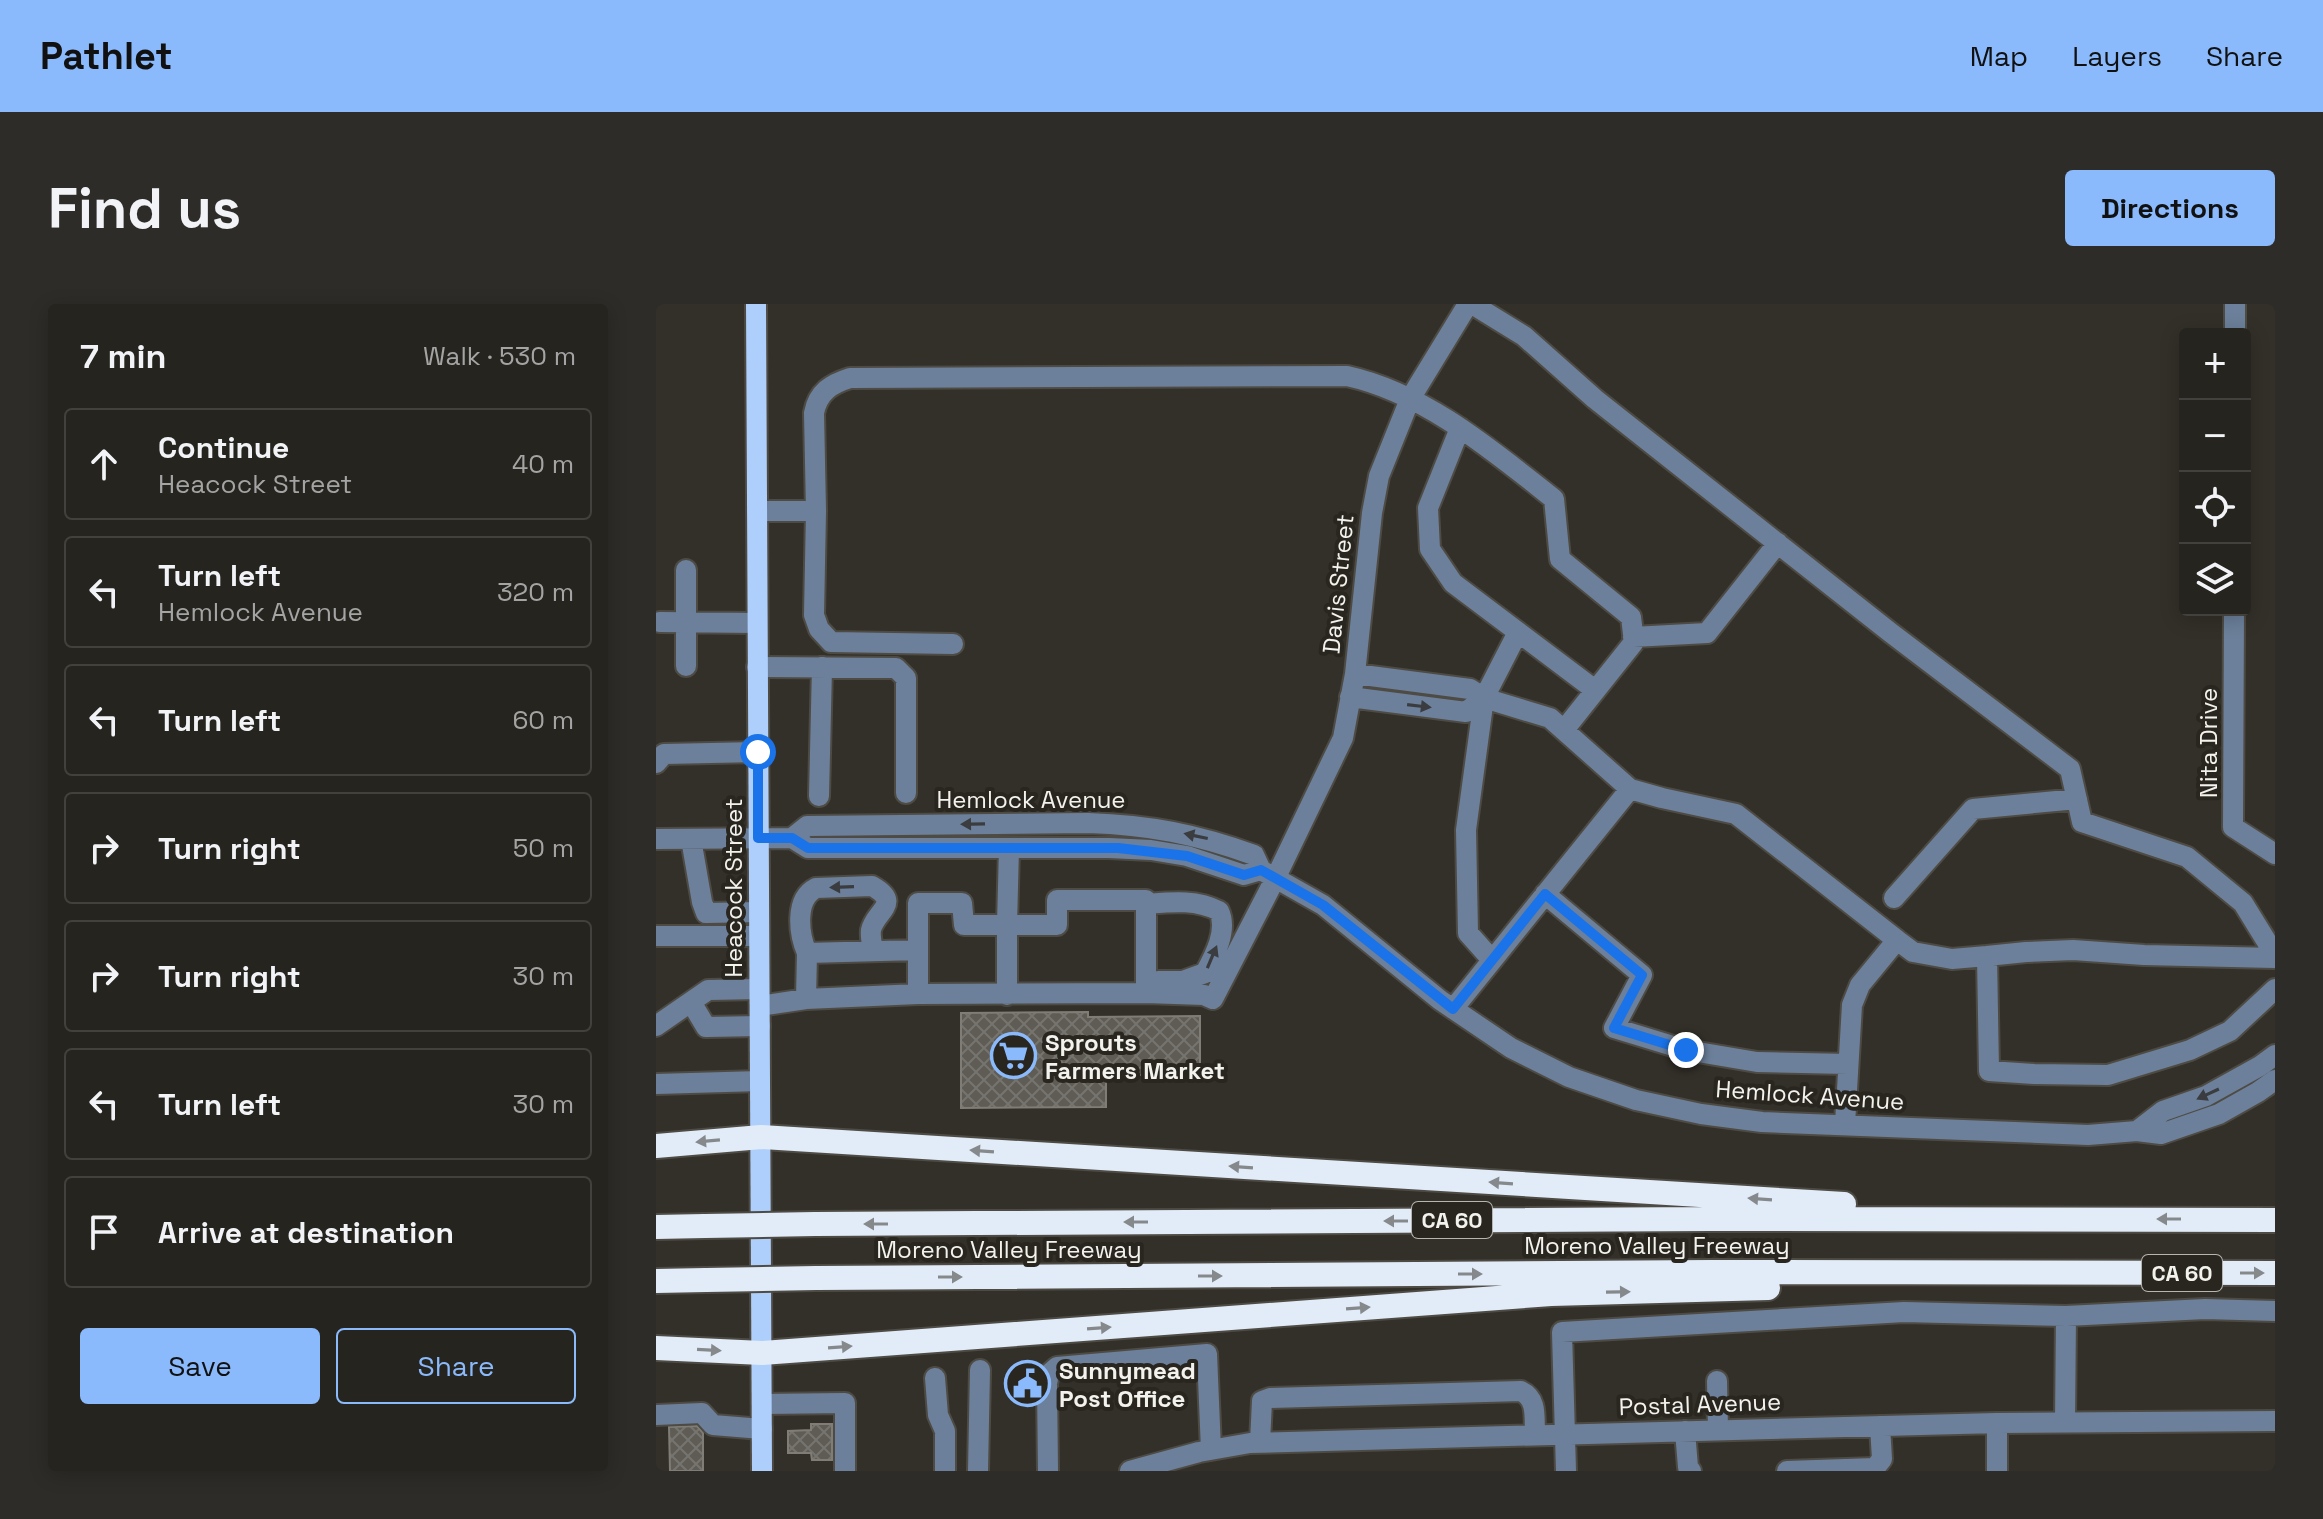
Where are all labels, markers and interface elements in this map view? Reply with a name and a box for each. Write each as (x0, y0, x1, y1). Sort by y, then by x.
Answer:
text: Pathlet (40, 32, 173, 80)
text: Map (1970, 38, 2028, 74)
text: Layers (2072, 38, 2162, 74)
text: Share (2206, 38, 2283, 74)
button: Directions (2065, 170, 2275, 246)
text: Find us (48, 173, 241, 244)
map controls (2179, 328, 2251, 616)
button: + (2179, 328, 2251, 400)
text: 7 min (80, 335, 167, 378)
text: Walk · 530 m (423, 339, 576, 373)
button: − (2179, 400, 2251, 472)
text: Continue (158, 428, 289, 467)
icon: ahead (82, 442, 126, 486)
text: 40 m (512, 447, 574, 481)
text: Heacock Street (158, 467, 352, 501)
button: locate (2179, 472, 2251, 544)
street label: Davis Street (1315, 513, 1361, 655)
button: layers (2179, 544, 2251, 616)
text: Turn left (158, 556, 281, 595)
icon: left (82, 570, 126, 614)
text: 320 m (497, 575, 574, 609)
text: Hemlock Avenue (158, 595, 363, 629)
street label: Nita Drive (2193, 688, 2224, 798)
icon: left (82, 698, 126, 742)
one-way arrow (1407, 700, 1432, 713)
text: Turn left (158, 701, 281, 740)
text: 60 m (512, 703, 574, 737)
route start (740, 734, 776, 770)
street label: Hemlock Avenue (936, 784, 1126, 815)
street label: Heacock Street (718, 798, 749, 978)
one-way arrow (960, 818, 985, 831)
icon: right (82, 826, 126, 870)
text: Turn right (158, 829, 301, 868)
one-way arrow (1183, 829, 1208, 842)
text: 50 m (513, 831, 574, 865)
one-way arrow (829, 881, 854, 894)
one-way arrow (1205, 945, 1218, 969)
icon: right (82, 954, 126, 998)
text: Turn right (158, 957, 301, 996)
text: 30 m (513, 959, 574, 993)
place label: Sprouts Farmers Market (1045, 1027, 1225, 1086)
supermarket icon: Sprouts Farmers Market (990, 1032, 1038, 1080)
route end (1668, 1032, 1704, 1068)
street label: Hemlock Avenue (1715, 1073, 1905, 1117)
icon: left (82, 1082, 126, 1126)
text: Turn left (158, 1085, 281, 1124)
text: 30 m (513, 1087, 574, 1121)
one-way arrow (2196, 1087, 2220, 1101)
one-way arrow (695, 1135, 720, 1148)
one-way arrow (969, 1144, 994, 1157)
one-way arrow (1228, 1160, 1253, 1173)
one-way arrow (1488, 1176, 1513, 1189)
one-way arrow (1747, 1192, 1772, 1205)
road number: CA 60 (1412, 1202, 1492, 1238)
icon: arrive (82, 1210, 126, 1254)
text: Arrive at destination (158, 1213, 454, 1252)
one-way arrow (2156, 1213, 2181, 1225)
one-way arrow (1383, 1215, 1408, 1227)
one-way arrow (1123, 1216, 1148, 1228)
one-way arrow (863, 1218, 888, 1230)
street label: Moreno Valley Freeway (1524, 1230, 1790, 1261)
street label: Moreno Valley Freeway (876, 1234, 1142, 1265)
road number: CA 60 (2142, 1255, 2222, 1291)
one-way arrow (2240, 1267, 2265, 1279)
one-way arrow (1458, 1268, 1483, 1280)
one-way arrow (1198, 1269, 1223, 1282)
one-way arrow (938, 1271, 963, 1283)
one-way arrow (1606, 1286, 1631, 1299)
one-way arrow (1346, 1301, 1371, 1314)
one-way arrow (1087, 1321, 1112, 1334)
button: Save (80, 1328, 320, 1404)
button: Share (336, 1328, 576, 1404)
one-way arrow (828, 1340, 853, 1353)
one-way arrow (697, 1344, 722, 1357)
place label: Sunnymead Post Office (1059, 1355, 1196, 1414)
public building icon: Sunnymead Post Office (1004, 1360, 1052, 1408)
street label: Postal Avenue (1618, 1386, 1782, 1422)

